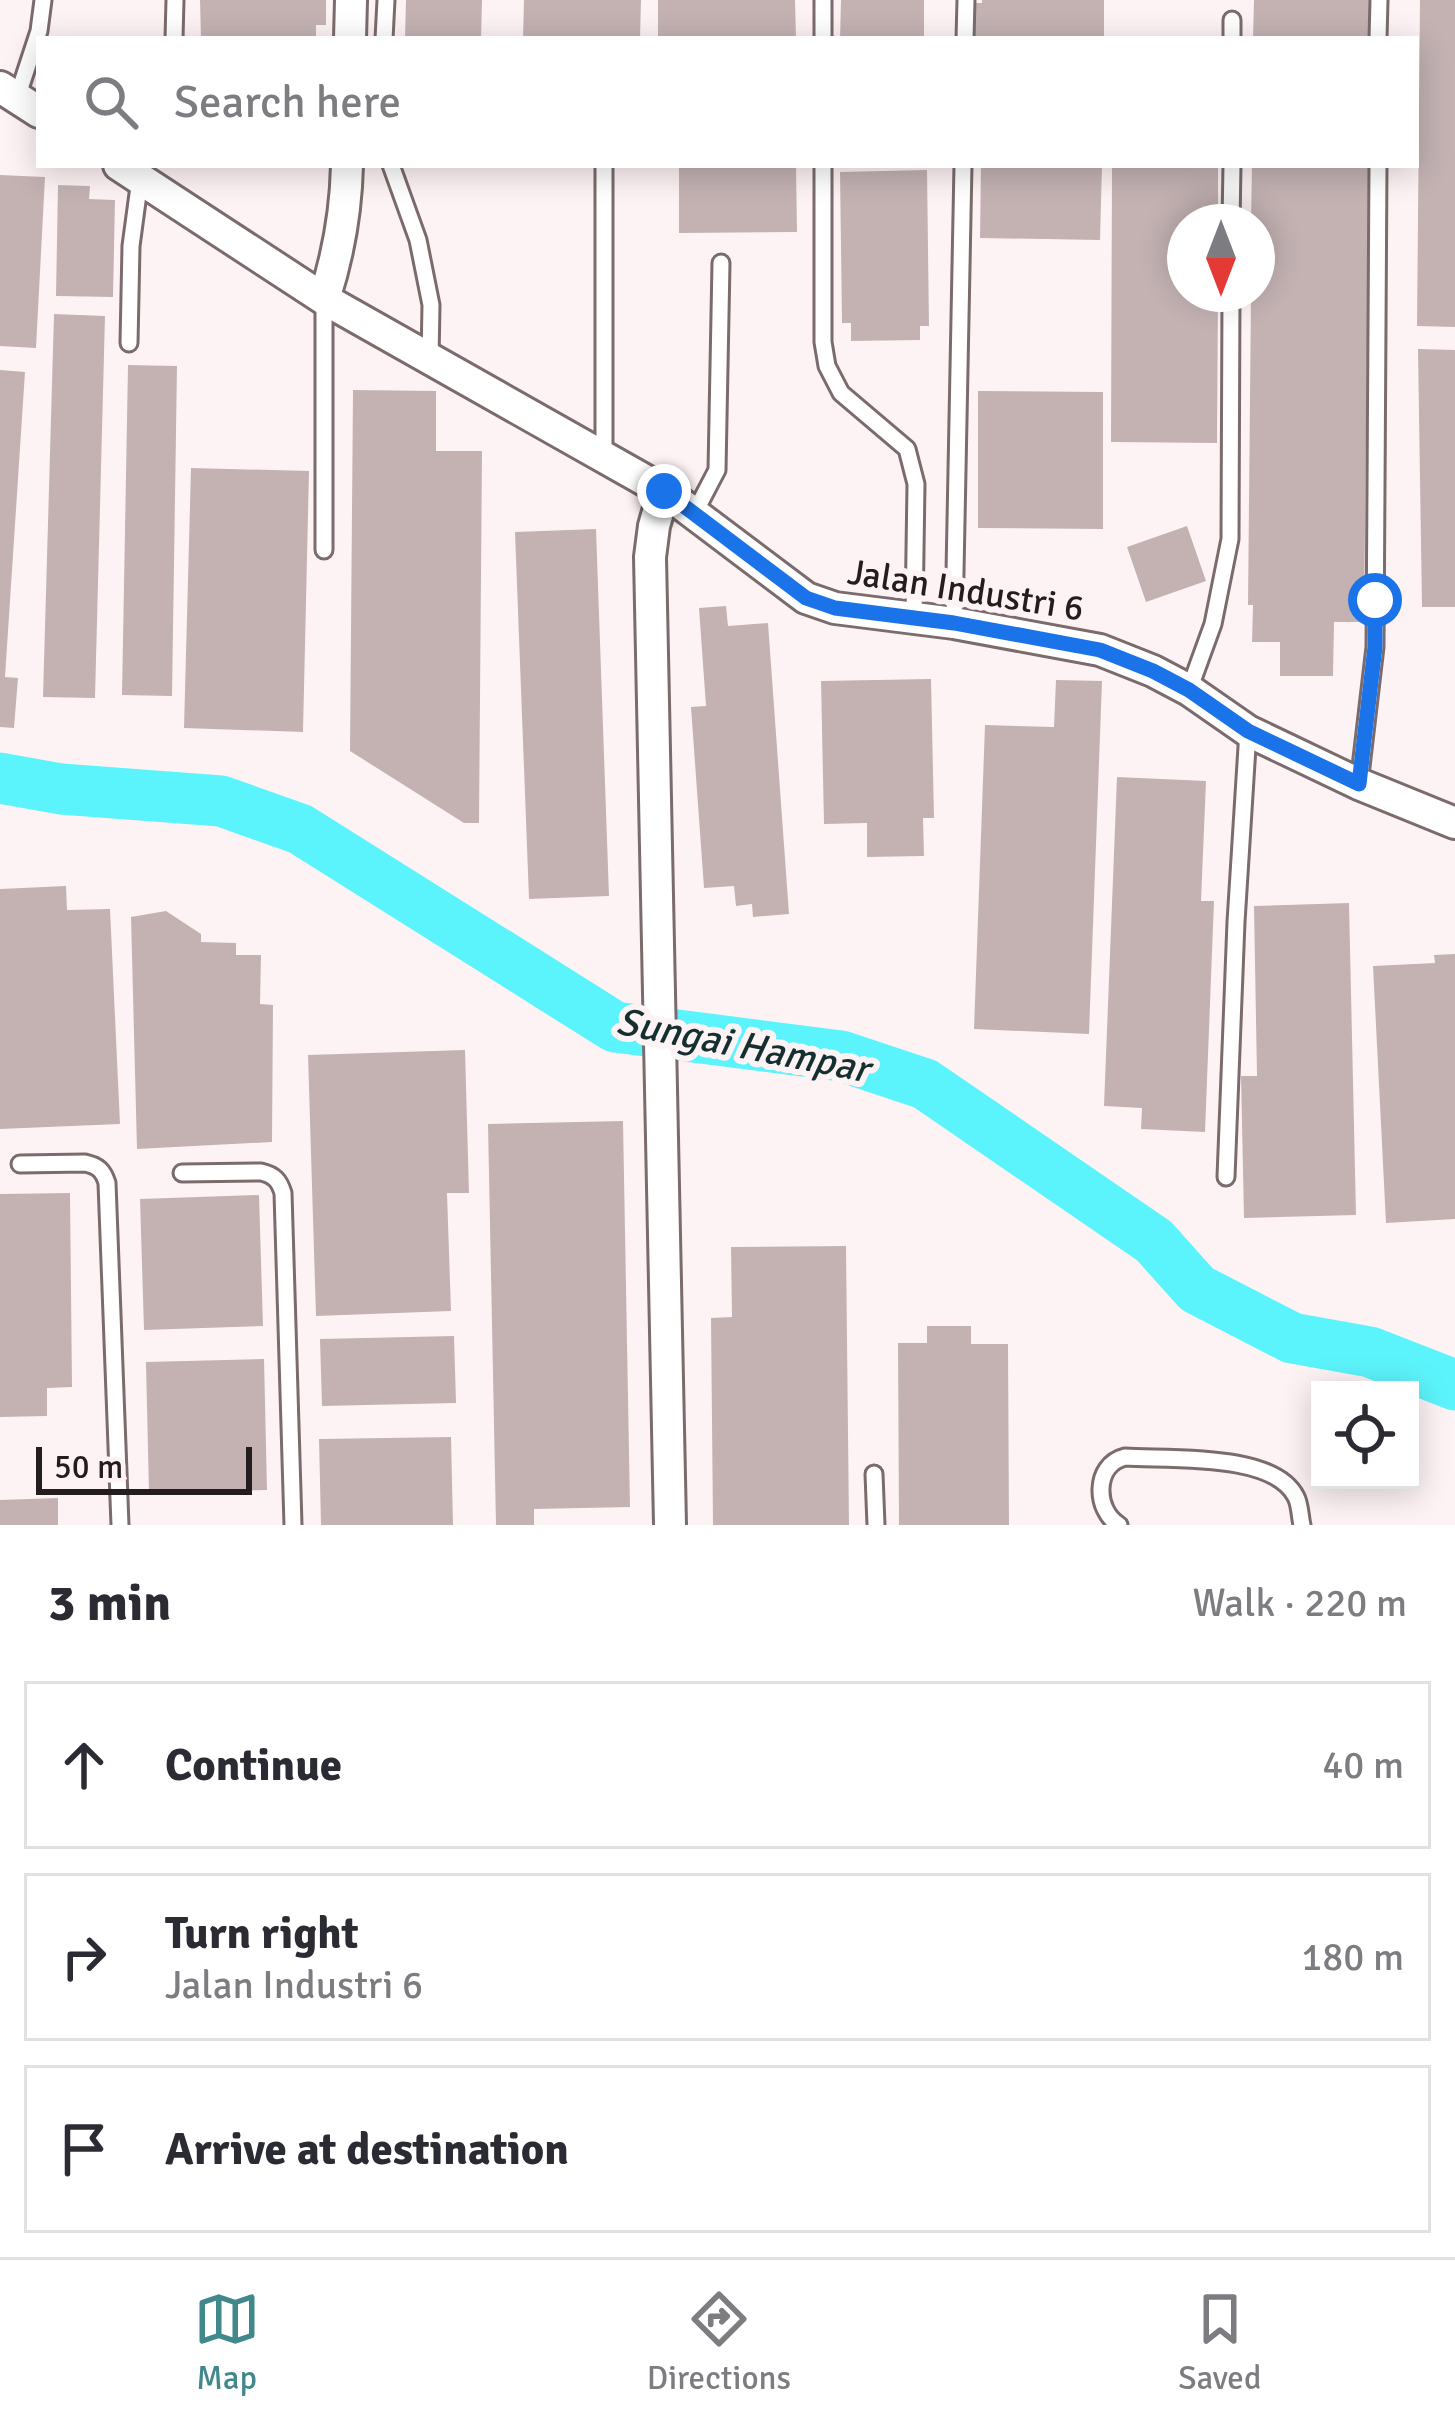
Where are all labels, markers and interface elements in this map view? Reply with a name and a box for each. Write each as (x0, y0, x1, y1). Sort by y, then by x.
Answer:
search box (36, 36, 1419, 168)
icon: search (78, 69, 144, 135)
text: Search here (174, 75, 401, 130)
north arrow (1167, 204, 1275, 312)
route end (637, 464, 691, 518)
street label: Jalan Industri 6 (845, 550, 1087, 631)
route start (1348, 573, 1402, 627)
water label: Sungai Hampar (613, 997, 878, 1094)
map controls (1311, 1381, 1419, 1489)
button: locate (1311, 1381, 1419, 1489)
scale bar (36, 1441, 252, 1494)
text: 50 m (54, 1447, 123, 1488)
text: 3 min (48, 1572, 171, 1635)
text: Walk · 220 m (1193, 1579, 1407, 1627)
icon: ahead (51, 1732, 117, 1798)
text: Continue (165, 1738, 342, 1793)
text: 40 m (1322, 1741, 1404, 1789)
text: Turn right (165, 1906, 359, 1961)
icon: right (51, 1924, 117, 1990)
text: 180 m (1301, 1933, 1404, 1981)
text: Jalan Industri 6 (165, 1961, 423, 2009)
icon: arrive (51, 2116, 117, 2182)
text: Arrive at destination (165, 2122, 569, 2177)
tab: Map (194, 2286, 260, 2399)
tab: Directions (647, 2286, 791, 2399)
tab: Saved (1178, 2286, 1261, 2399)

